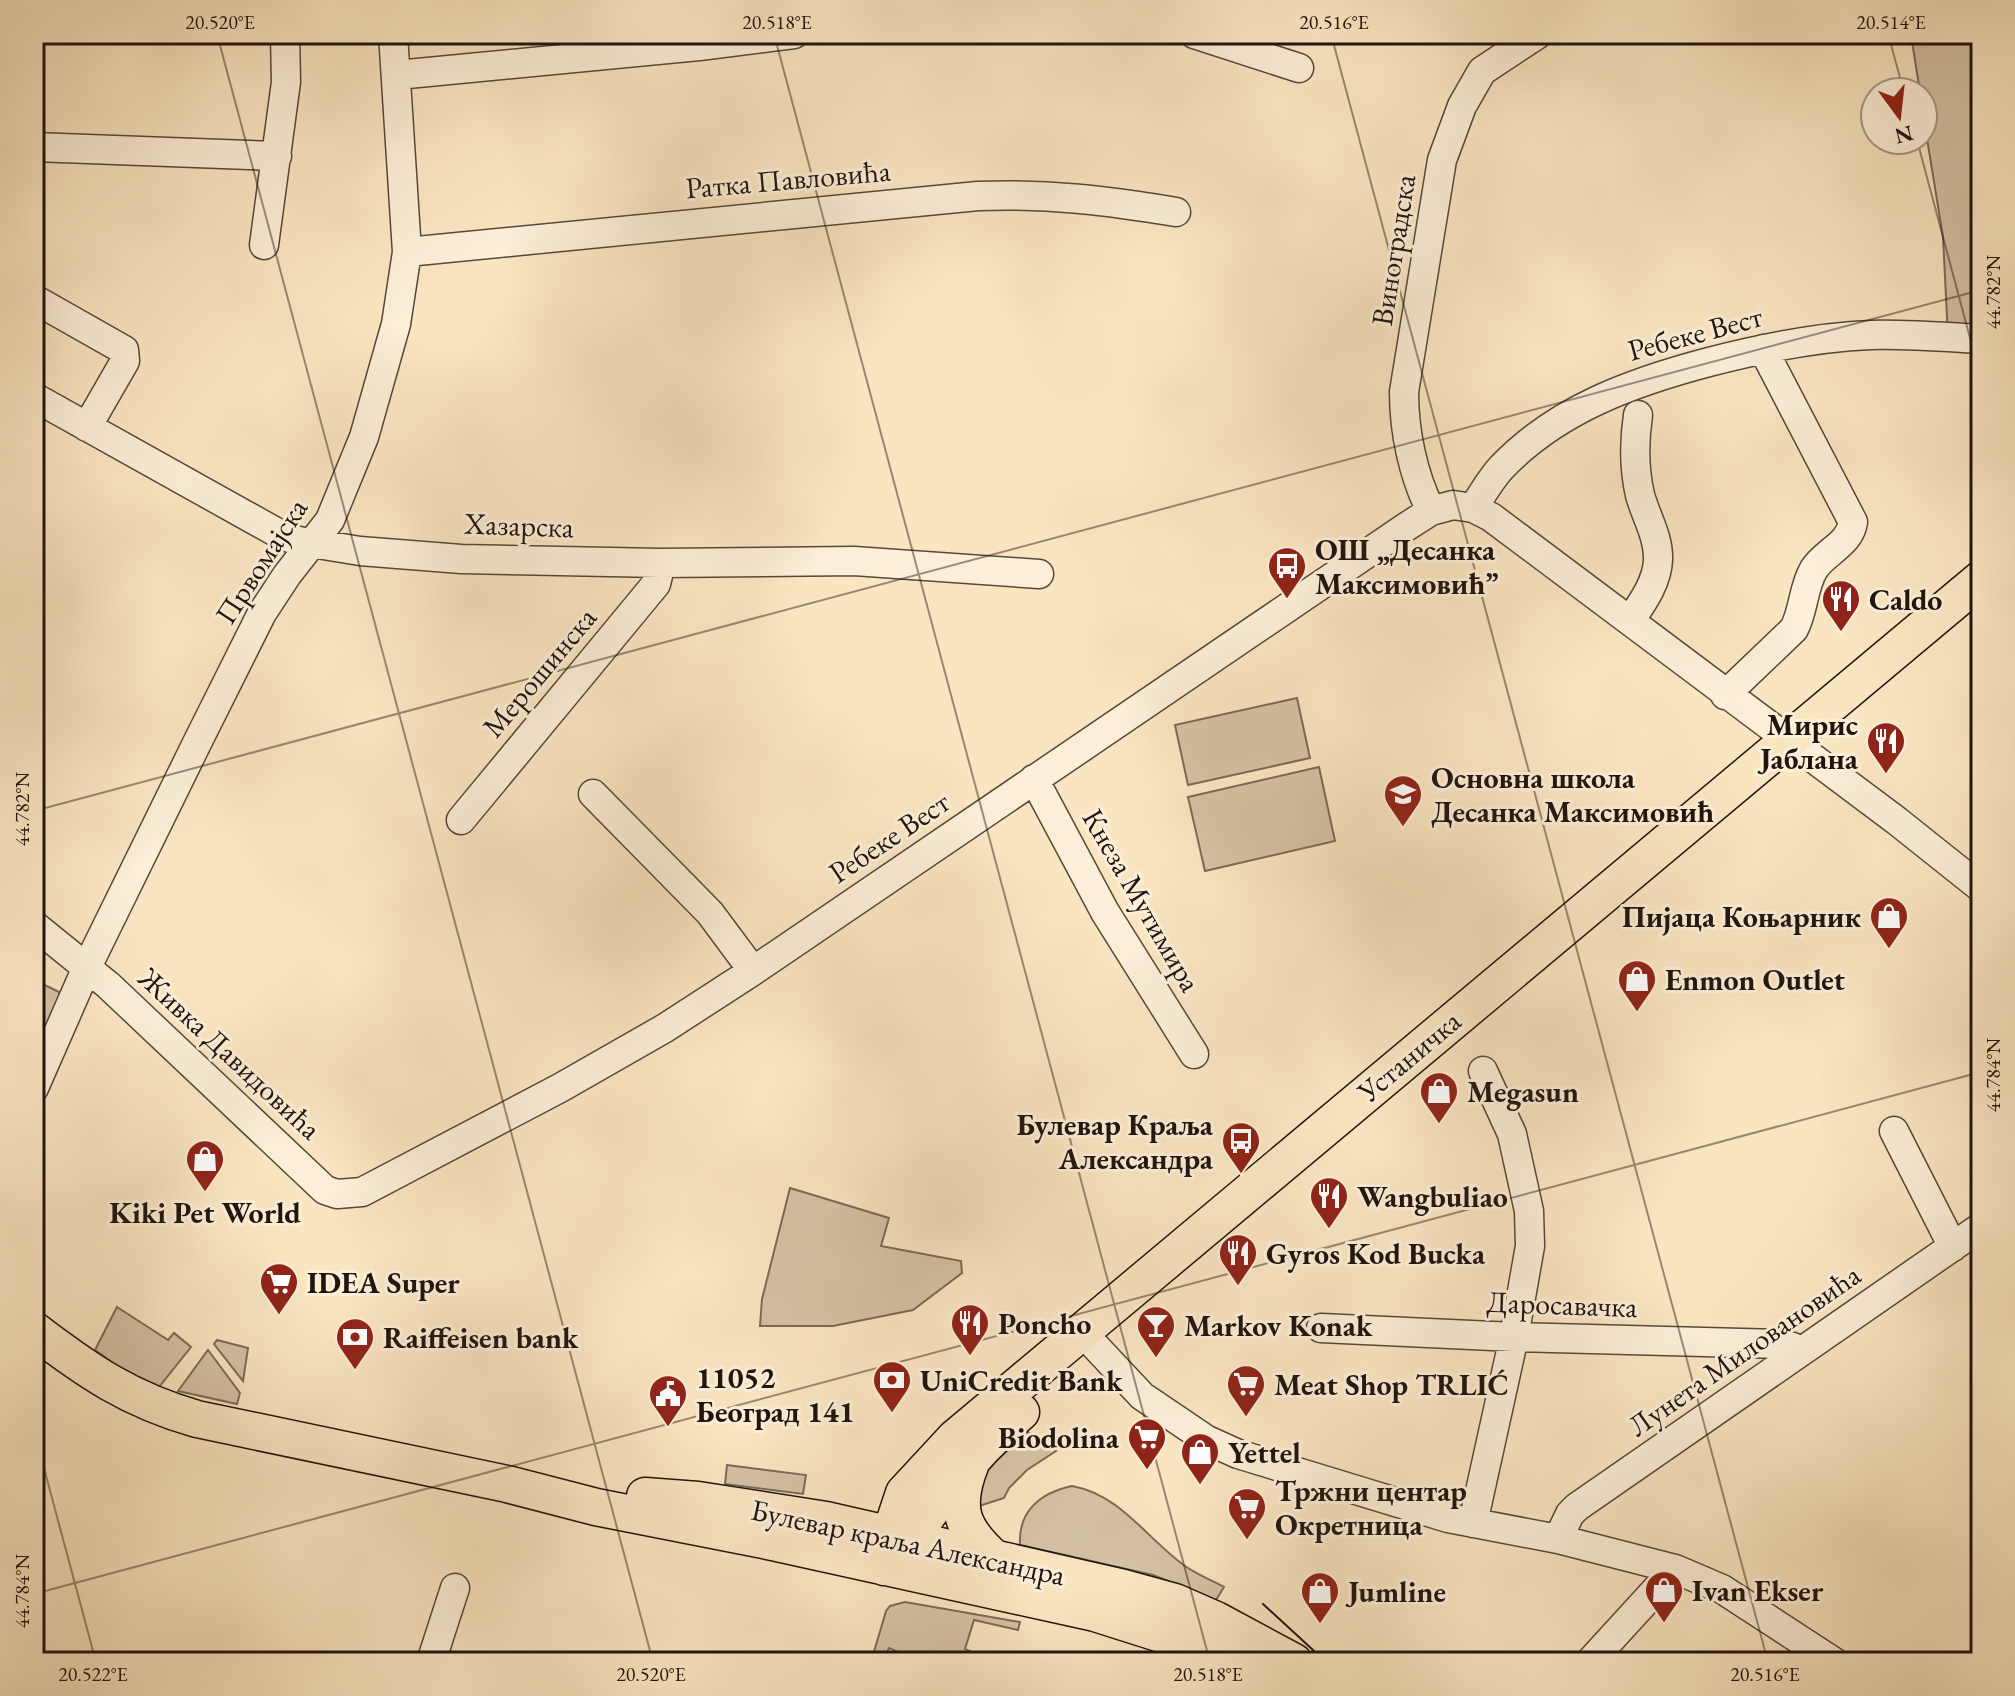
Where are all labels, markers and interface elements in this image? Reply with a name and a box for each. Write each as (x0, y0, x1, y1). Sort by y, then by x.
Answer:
text: 20.520°E (185, 9, 255, 35)
text: 20.518°E (742, 9, 812, 35)
text: 20.516°E (1299, 9, 1369, 35)
text: 20.514°E (1856, 9, 1926, 35)
north arrow (1859, 76, 1939, 156)
text: N (1892, 119, 1916, 151)
street label: Ратка Павловића (684, 151, 892, 207)
street label: Виноградска (1362, 171, 1424, 328)
text: 44.782°N (1980, 255, 2006, 329)
street label: Ребеке Вест (1623, 296, 1767, 370)
street label: Првомајска (206, 491, 316, 631)
street label: Хазарска (463, 504, 574, 546)
place label: ОШ „Десанка Максимовић” (1315, 530, 1498, 603)
bus stop icon: ОШ „Десанка Максимовић” (1266, 545, 1308, 600)
restaurant icon: Caldo (1820, 578, 1862, 633)
place label: Caldo (1869, 580, 1942, 619)
street label: Мерошинска (473, 599, 605, 745)
place label: Мирис Јаблана (1757, 705, 1859, 778)
restaurant icon: Мирис Јаблана (1865, 720, 1907, 775)
place label: Основна школа Десанка Максимовић (1431, 758, 1714, 831)
text: 44.782°N (9, 772, 35, 846)
school or university icon: Основна школа Десанка Максимовић (1382, 773, 1424, 828)
street label: Ребеке Вест (821, 782, 957, 892)
street label: Кнеза Мутимира (1074, 801, 1210, 999)
shop icon: Пијаца Коњарник (1868, 895, 1910, 950)
place label: Пијаца Коњарник (1622, 897, 1861, 936)
street label: Живка Давидовића (130, 958, 330, 1148)
shop icon: Enmon Outlet (1616, 958, 1658, 1013)
place label: Enmon Outlet (1665, 960, 1846, 999)
street label: Устаничка (1348, 1001, 1469, 1111)
text: 44.784°N (1980, 1038, 2006, 1112)
shop icon: Megasun (1418, 1070, 1460, 1125)
place label: Megasun (1467, 1072, 1579, 1111)
place label: Булевар Краља Александра (1016, 1105, 1214, 1178)
bus stop icon: Булевар Краља Александра (1220, 1120, 1262, 1175)
shop icon: Kiki Pet World (184, 1138, 226, 1193)
restaurant icon: Wangbuliao (1308, 1175, 1350, 1230)
place label: Wangbuliao (1357, 1177, 1508, 1216)
place label: Kiki Pet World (109, 1193, 301, 1232)
restaurant icon: Gyros Kod Bucka (1217, 1232, 1259, 1287)
place label: Gyros Kod Bucka (1266, 1234, 1486, 1273)
street label: Лунета Миловановића (1620, 1255, 1868, 1445)
supermarket icon: IDEA Super (258, 1261, 300, 1316)
place label: IDEA Super (307, 1263, 460, 1302)
street label: Даросавачка (1486, 1282, 1638, 1326)
restaurant icon: Poncho (949, 1302, 991, 1357)
place label: Poncho (998, 1304, 1091, 1343)
bar icon: Markov Konak (1135, 1304, 1177, 1359)
place label: Markov Konak (1184, 1306, 1373, 1345)
bank icon: Raiffeisen bank (334, 1316, 376, 1371)
place label: Raiffeisen bank (383, 1318, 579, 1357)
place label: 11052 Београд 141 (696, 1358, 855, 1431)
bank icon: UniCredit Bank (871, 1359, 913, 1414)
place label: UniCredit Bank (920, 1361, 1123, 1400)
supermarket icon: Meat Shop TRLIĆ (1225, 1363, 1267, 1418)
place label: Meat Shop TRLIĆ (1274, 1365, 1509, 1404)
public building icon: 11052 Београд 141 (647, 1373, 689, 1428)
supermarket icon: Biodolina (1126, 1416, 1168, 1471)
place label: Biodolina (998, 1418, 1120, 1457)
shop icon: Yettel (1179, 1431, 1221, 1486)
place label: Yettel (1228, 1433, 1301, 1472)
place label: Тржни центар Окретница (1275, 1471, 1467, 1544)
supermarket icon: Тржни центар Окретница (1226, 1486, 1268, 1541)
street label: Булевар краља Александра (747, 1490, 1069, 1594)
text: 44.784°N (9, 1554, 35, 1628)
shop icon: Ivan Ekser (1643, 1569, 1685, 1624)
shop icon: Jumline (1299, 1570, 1341, 1625)
place label: Ivan Ekser (1692, 1571, 1824, 1610)
place label: Jumline (1345, 1572, 1446, 1611)
text: 20.522°E (58, 1661, 128, 1687)
text: 20.520°E (616, 1661, 686, 1687)
text: 20.518°E (1173, 1661, 1243, 1687)
text: 20.516°E (1730, 1661, 1800, 1687)

